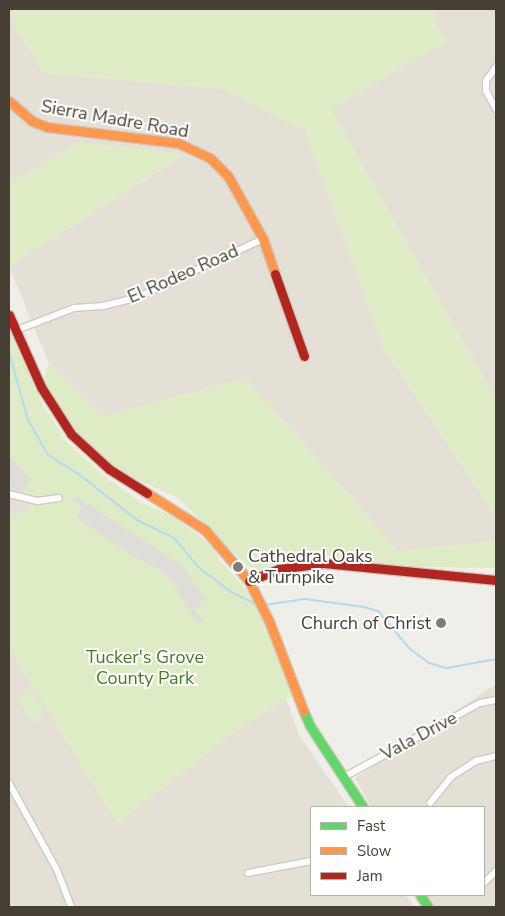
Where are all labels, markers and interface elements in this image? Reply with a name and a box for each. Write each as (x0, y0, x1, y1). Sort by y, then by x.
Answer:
street label: Sierra Madre Road (39, 95, 191, 143)
street label: El Rodeo Road (124, 240, 242, 308)
place label: Cathedral Oaks & Turnpike (248, 546, 373, 588)
marker: Cathedral Oaks & Turnpike (232, 561, 244, 573)
place label: Church of Christ (301, 612, 431, 634)
marker: Church of Christ (435, 617, 447, 629)
park label: Tucker's Grove County Park (86, 647, 204, 690)
street label: Vala Drive (377, 707, 461, 765)
legend (310, 806, 485, 896)
text: Fast (357, 816, 385, 836)
text: Slow (357, 841, 391, 861)
text: Jam (357, 866, 383, 886)

